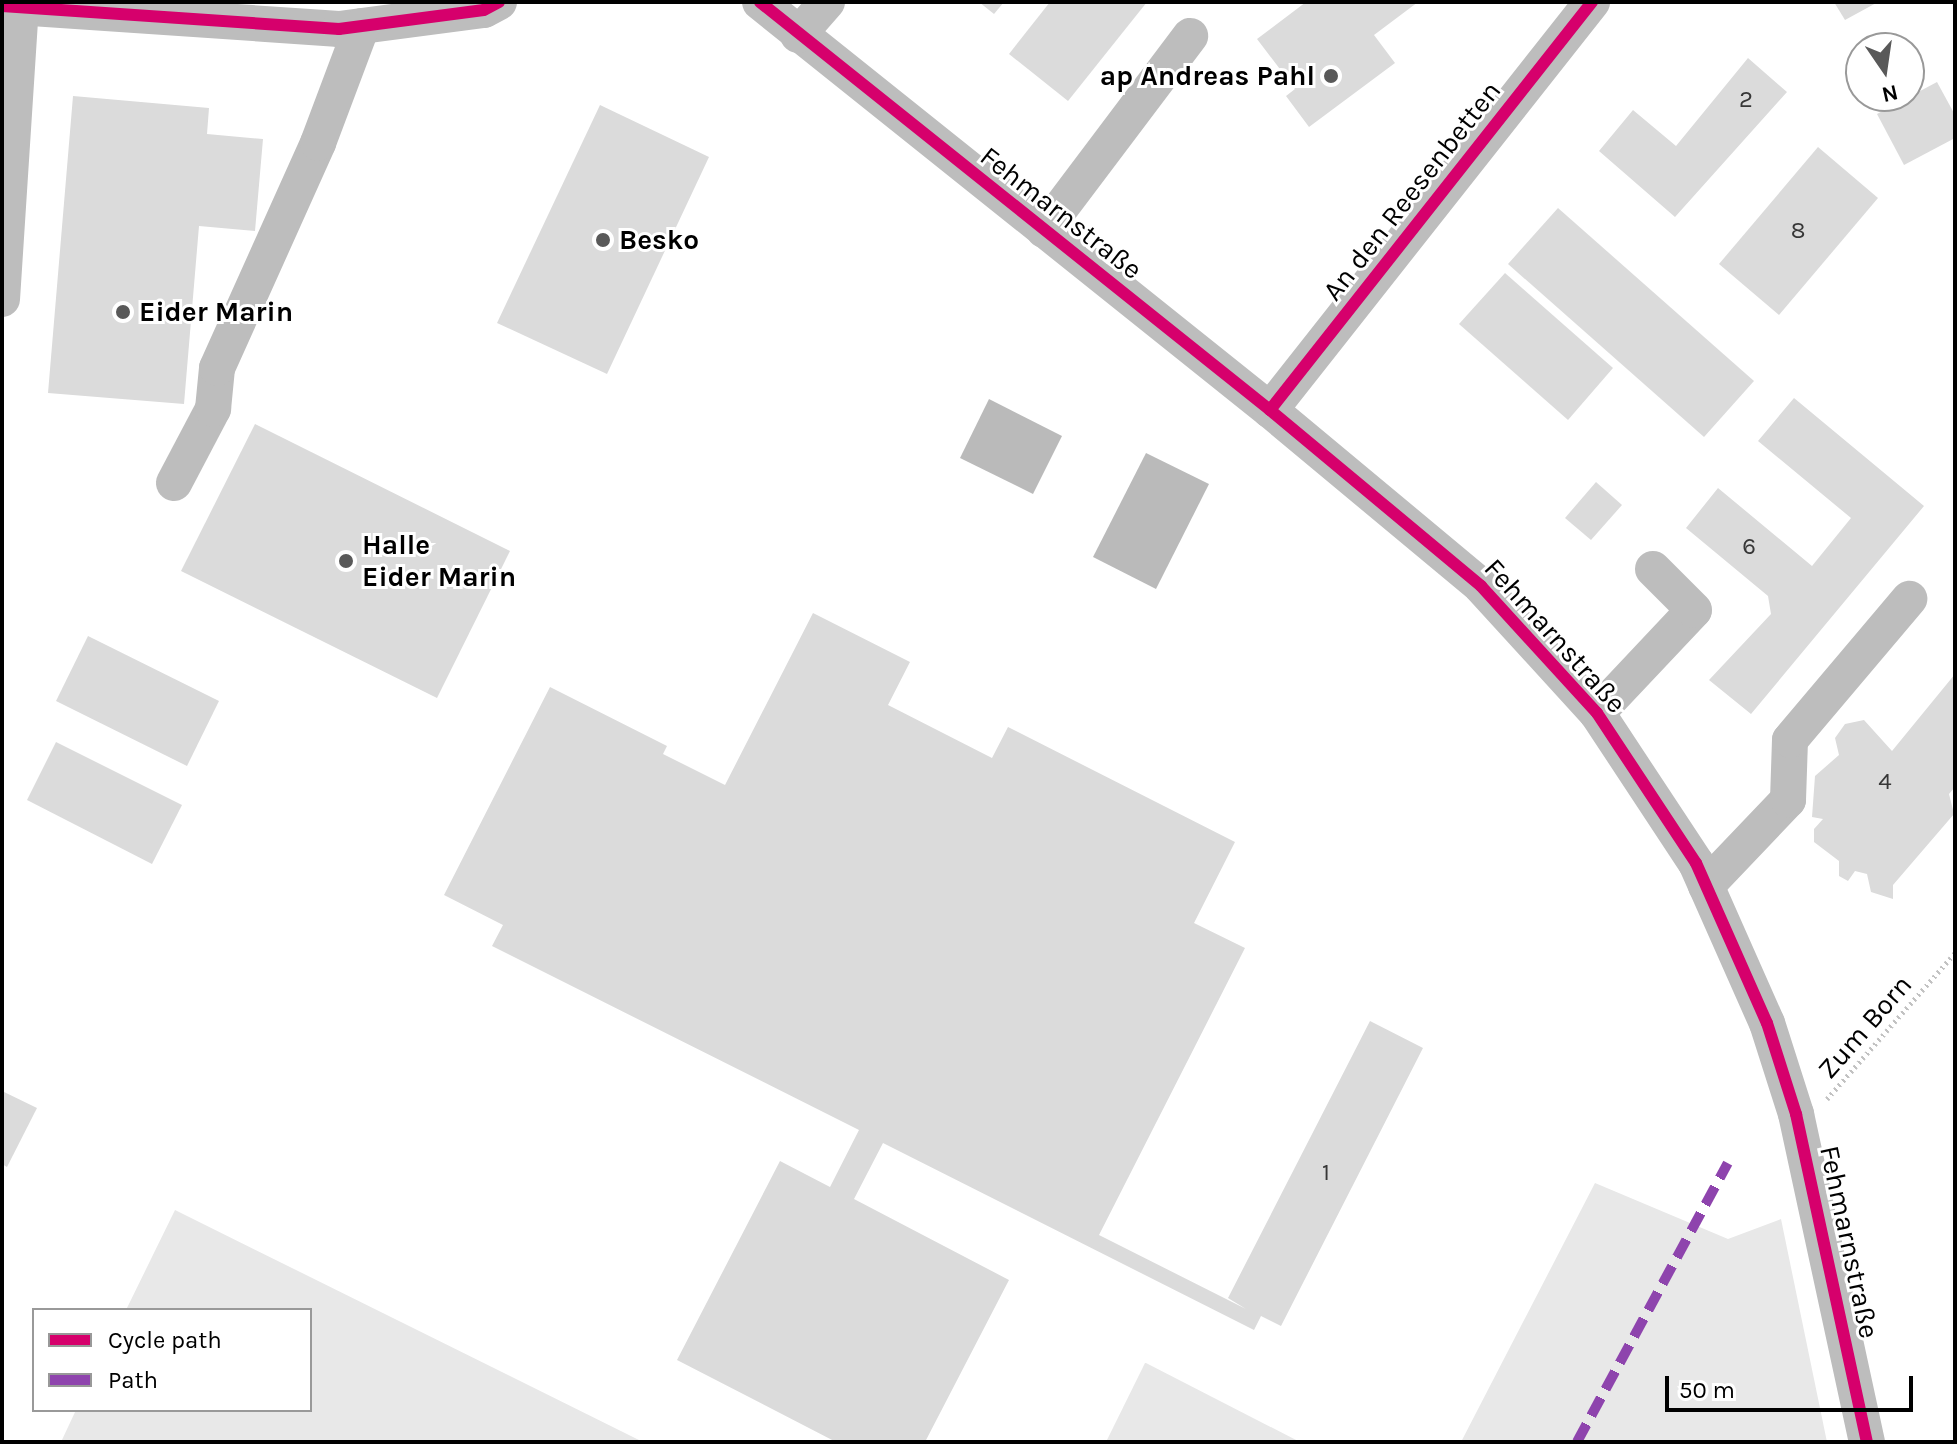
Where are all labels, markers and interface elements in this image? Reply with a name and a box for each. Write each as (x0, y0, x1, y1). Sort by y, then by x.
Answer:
north arrow (1845, 32, 1925, 112)
place label: ap Andreas Pahl (1100, 59, 1315, 93)
marker: ap Andreas Pahl (1322, 67, 1340, 85)
street label: An den Reesenbetten (1316, 75, 1508, 307)
text: N (1879, 79, 1901, 108)
house number: 2 (1739, 86, 1753, 114)
street label: Fehmarnstraße (973, 139, 1149, 287)
house number: 8 (1791, 217, 1805, 245)
place label: Besko (619, 223, 699, 257)
marker: Besko (594, 231, 612, 249)
place label: Eider Marin (139, 295, 293, 329)
marker: Eider Marin (114, 303, 132, 321)
place label: Halle Eider Marin (362, 528, 516, 594)
house number: 6 (1742, 533, 1756, 561)
marker: Halle Eider Marin (337, 552, 355, 570)
street label: Fehmarnstraße (1477, 552, 1633, 720)
house number: 4 (1878, 768, 1892, 796)
street label: Zum Born (1811, 968, 1919, 1086)
street label: Fehmarnstraße (1812, 1143, 1886, 1341)
house number: 1 (1322, 1159, 1330, 1187)
legend (32, 1308, 312, 1412)
text: Cycle path (108, 1326, 222, 1354)
scale bar (1669, 1360, 1917, 1410)
text: Path (108, 1366, 158, 1394)
text: 50 m (1679, 1376, 1735, 1404)

